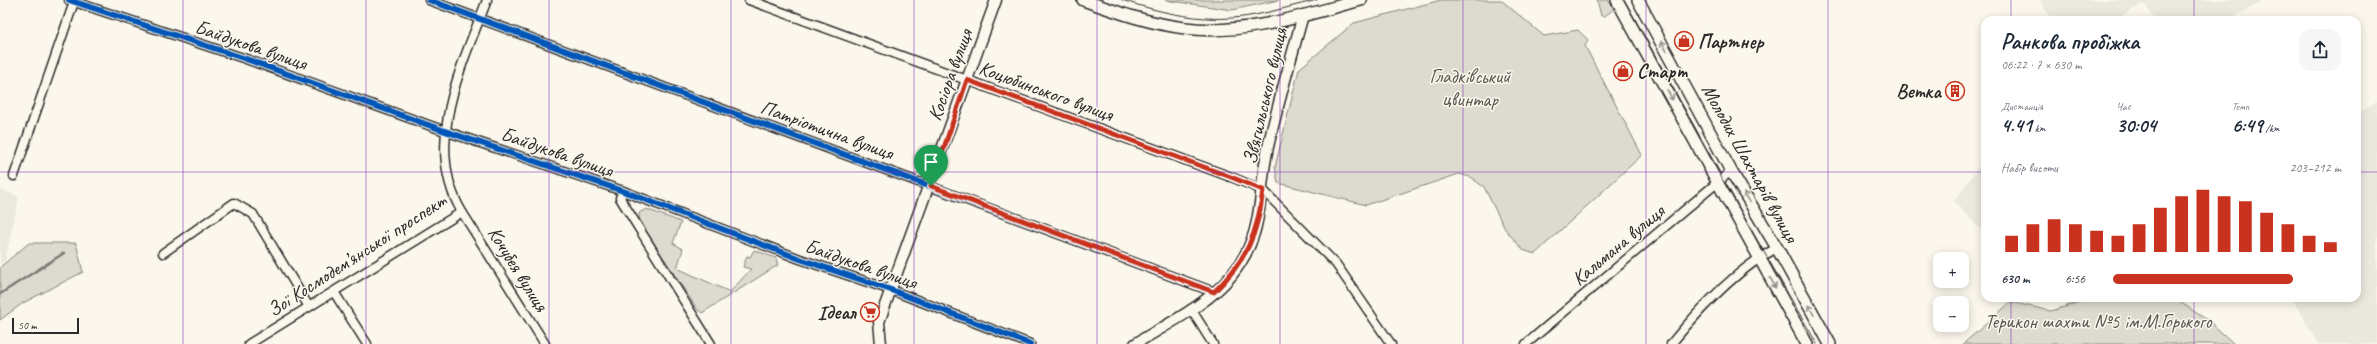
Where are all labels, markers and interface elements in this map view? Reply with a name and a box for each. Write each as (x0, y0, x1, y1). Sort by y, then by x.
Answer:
street label: Байдукова вулиця (192, 14, 312, 77)
street label: Косіора вулиця (922, 24, 979, 124)
street label: Звягильського вулиця (1237, 25, 1293, 167)
text: Ранкова пробіжка (2001, 28, 2139, 56)
place label: Партнер (1698, 29, 1765, 54)
button: share (2299, 29, 2341, 71)
shop icon: Партнер (1673, 30, 1695, 52)
one-way arrow (1660, 40, 1667, 52)
street label: Коцюбинського вулиця (976, 55, 1118, 127)
text: 06:22 · 7 × 630 m (2001, 57, 2082, 73)
place label: Старт (1637, 59, 1689, 84)
shop icon: Старт (1612, 60, 1634, 82)
park label: Гладківський цвинтар (1430, 64, 1512, 112)
street label: Молодих Шахтарів вулиця (1696, 79, 1805, 248)
place label: Ветка (1896, 79, 1942, 104)
building icon: Ветка (1944, 80, 1966, 102)
one-way arrow (1667, 89, 1675, 101)
street label: Патріотична вулиця (757, 94, 899, 166)
text: Дистанція (2001, 99, 2043, 113)
text: Час (2116, 99, 2131, 113)
text: Темп (2232, 99, 2249, 113)
text: 4.41 (2001, 113, 2032, 138)
text: 30:04 (2116, 113, 2156, 138)
text: 6:49 (2232, 113, 2263, 138)
street label: Байдукова вулиця (498, 121, 618, 184)
text: km (2032, 121, 2045, 135)
text: /km (2263, 121, 2280, 135)
pin (914, 145, 948, 186)
icon: arrive (920, 151, 942, 173)
text: Набір висоти (2001, 160, 2058, 176)
text: 203–212 m (2290, 160, 2341, 176)
street label: Зої Космодем’янської проспект (263, 187, 452, 322)
one-way arrow (1742, 191, 1750, 203)
street label: Кальмана вулиця (1566, 198, 1671, 291)
street label: Кочубея вулиця (482, 222, 554, 317)
street label: Байдукова вулиця (802, 233, 922, 296)
map controls (1933, 252, 1969, 332)
button: + (1933, 252, 1969, 288)
text: 630 m (2001, 271, 2029, 287)
text: 6:56 (2065, 271, 2085, 287)
one-way arrow (1770, 277, 1778, 289)
button: − (1933, 296, 1969, 332)
place label: Ідеал (818, 300, 857, 325)
supermarket icon: Ідеал (859, 301, 881, 323)
one-way arrow (1807, 304, 1815, 316)
park label: Терикон шахти №5 ім.М.Горького (1984, 309, 2212, 334)
scale bar (12, 316, 79, 335)
text: 50 m (18, 318, 37, 332)

